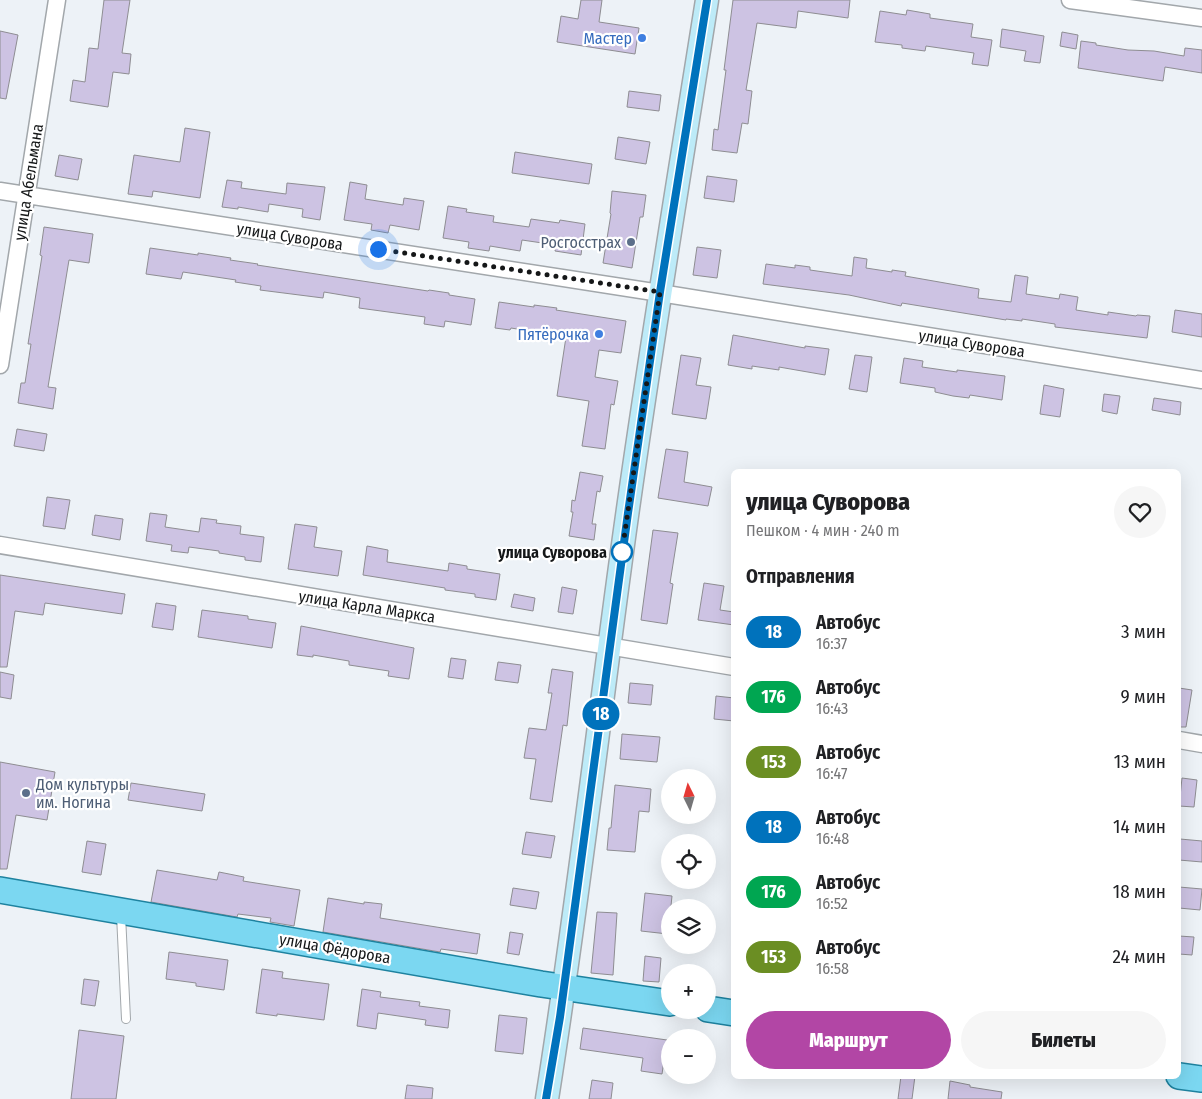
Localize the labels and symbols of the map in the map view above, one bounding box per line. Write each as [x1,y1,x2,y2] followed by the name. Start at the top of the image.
[583,29,632,48] place label: Мастер
[636,32,648,44] marker: Мастер
[10,122,47,242] street label: улица Абельмана
[235,219,345,254] street label: улица Суворова
[541,233,621,252] place label: Росгосстрах
[625,236,637,248] marker: Росгосстрах
[366,237,391,262] your location
[517,325,589,344] place label: Пятёрочка
[917,326,1027,361] street label: улица Суворова
[593,328,605,340] marker: Пятёрочка
[611,541,633,563] marker: улица Суворова
[497,543,607,562] place label: улица Суворова
[297,586,437,627] street label: улица Карла Маркса
[578,698,624,730] line badge: 18
[661,769,716,824] north arrow
[35,775,129,812] place label: Дом культуры им. Ногина
[20,787,32,799] marker: Дом культуры им. Ногина
[278,929,392,968] street label: улица Фёдорова

